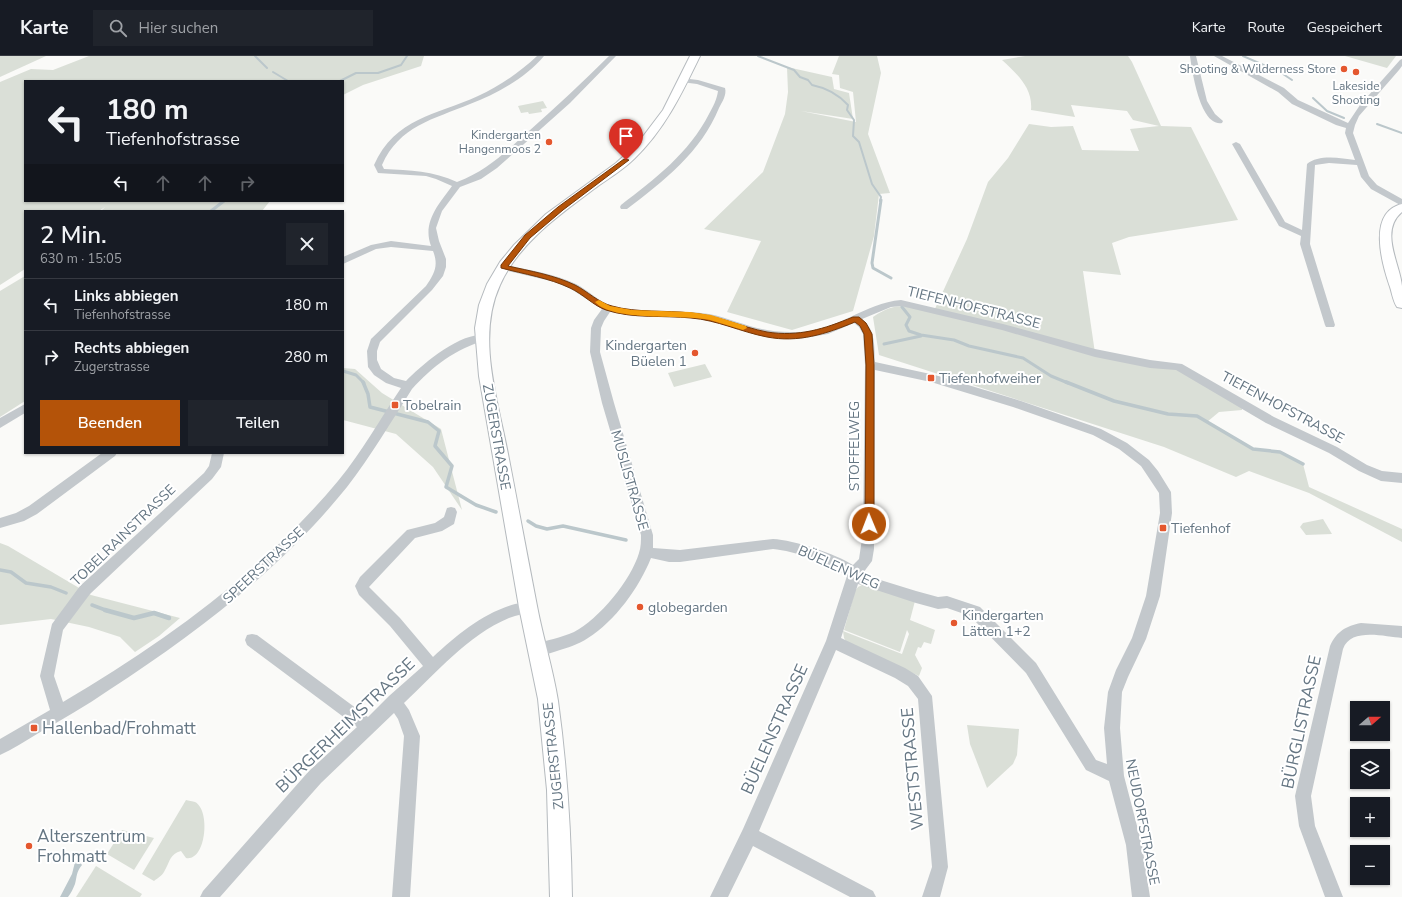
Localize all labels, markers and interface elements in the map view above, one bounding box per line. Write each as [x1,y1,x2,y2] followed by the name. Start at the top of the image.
[93,10,373,46] search box
[20,15,69,41] text: Karte
[107,17,129,39] icon: search
[139,18,218,38] text: Hier suchen
[1192,18,1226,37] text: Karte
[1248,18,1285,37] text: Route
[1307,18,1382,37] text: Gespeichert
[1179,61,1336,77] place label: Shooting & Wilderness Store
[1339,64,1349,74] marker: Shooting & Wilderness Store
[1351,67,1361,77] marker: Lakeside Shooting
[1332,78,1380,108] place label: Lakeside Shooting
[106,91,189,129] text: 180 m
[40,96,92,148] icon: left
[609,119,643,160] pin
[615,125,637,147] icon: arrive
[106,127,240,151] text: Tiefenhofstrasse
[459,127,541,157] place label: Kindergarten Hangenmoos 2
[544,137,554,147] marker: Kindergarten Hangenmoos 2
[110,172,132,194] icon: left
[152,172,174,194] icon: ahead
[194,172,216,194] icon: ahead
[236,172,258,194] icon: right
[40,219,107,251] text: 2 Min.
[286,223,328,265] button: close
[40,250,122,268] text: 630 m · 15:05
[905,282,1042,333] street label: TIEFENHOFSTRASSE
[74,286,178,306] text: Links abbiegen
[40,294,62,316] icon: left
[284,295,328,315] text: 180 m
[74,306,171,324] text: Tiefenhofstrasse
[605,336,687,371] place label: Kindergarten Büelen 1
[74,338,189,358] text: Rechts abbiegen
[40,346,62,368] icon: right
[284,347,328,367] text: 280 m
[690,348,700,358] marker: Kindergarten Büelen 1
[74,358,150,376] text: Zugerstrasse
[1218,367,1348,448] street label: TIEFENHOFSTRASSE
[939,369,1041,388] place label: Tiefenhofweiher
[926,373,936,383] marker: Tiefenhofweiher
[478,382,515,492] street label: ZUGERSTRASSE
[403,396,461,415] place label: Tobelrain
[40,400,180,446] button: Beenden
[188,400,328,446] button: Teilen
[390,400,400,410] marker: Tobelrain
[845,401,864,491] street label: STOFFELWEG
[606,428,653,533] street label: MUSLISTRASSE
[67,480,180,590] street label: TOBELRAINSTRASSE
[848,503,890,545] position arrow
[1171,519,1231,538] place label: Tiefenhof
[219,523,308,608] street label: SPEERSTRASSE
[1158,523,1168,533] marker: Tiefenhof
[795,541,883,594] street label: BÜELENWEG
[648,598,728,617] place label: globegarden
[635,602,645,612] marker: globegarden
[962,606,1044,641] place label: Kindergarten Lätten 1+2
[949,618,959,628] marker: Kindergarten Lätten 1+2
[271,653,420,798] street label: BÜRGERHEIMSTRASSE
[1276,653,1327,791] street label: BÜRGLISTRASSE
[735,660,814,798] street label: BÜELENSTRASSE
[538,701,569,810] street label: ZUGERSTRASSE
[1350,701,1390,741] north arrow
[1350,701,1390,885] map controls
[896,707,929,831] street label: WESTSTRASSE
[42,717,197,740] place label: Hallenbad/Frohmatt
[29,723,39,733] marker: Hallenbad/Frohmatt
[1350,749,1390,789] button: layers
[1121,757,1164,887] street label: NEUDORFSTRASSE
[1350,797,1390,837] button: +
[37,825,146,868] place label: Alterszentrum Frohmatt
[24,841,34,851] marker: Alterszentrum Frohmatt
[1350,845,1390,885] button: −

